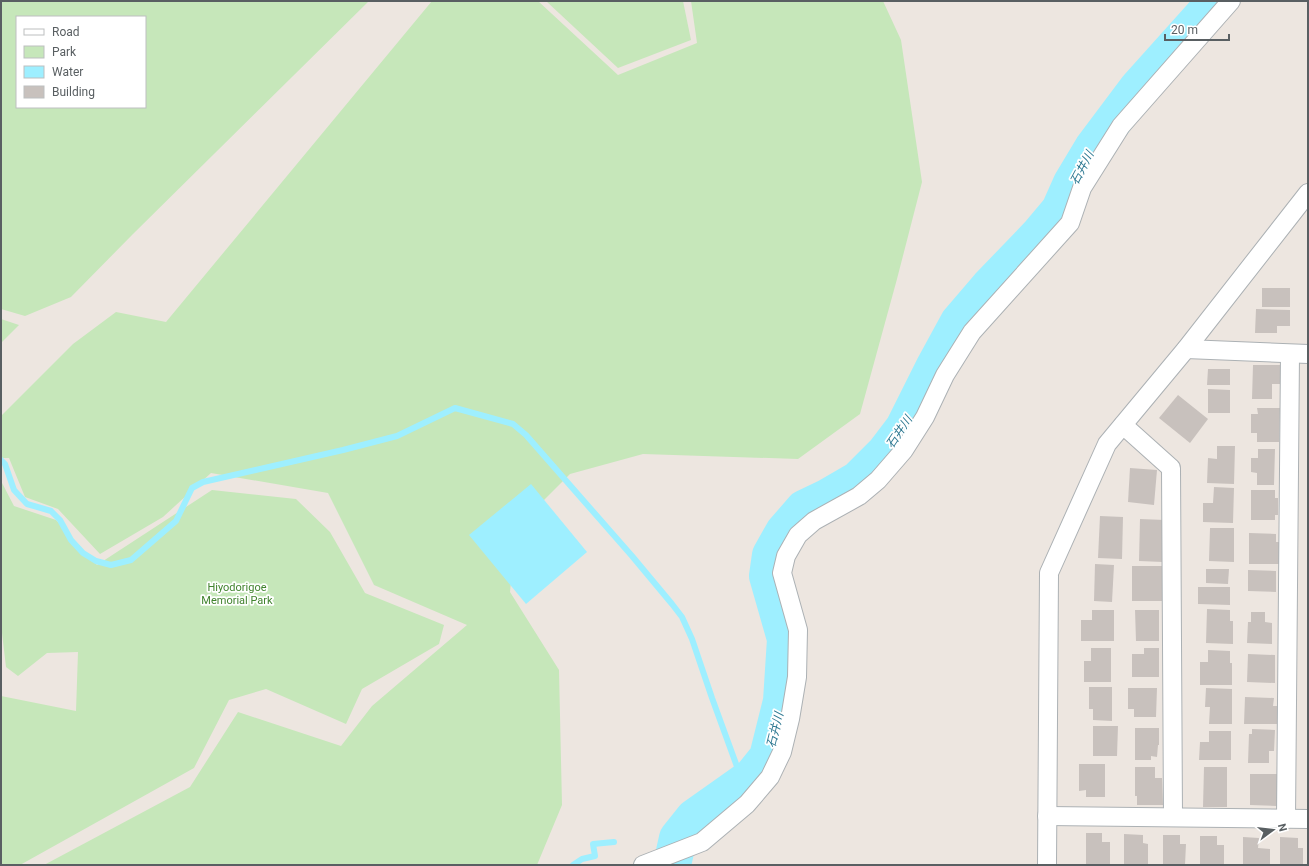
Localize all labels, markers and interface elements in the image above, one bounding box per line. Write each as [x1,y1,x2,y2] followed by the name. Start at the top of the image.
[16,16,146,108] legend
[1165,16,1229,42] scale bar
[1171,23,1198,37] text: 20 m
[52,25,80,39] text: Road
[52,45,77,59] text: Park
[52,65,83,79] text: Water
[52,85,95,99] text: Building
[1067,147,1098,187] water label: 石井川
[883,412,916,451] water label: 石井川
[201,581,273,607] park label: Hiyodorigoe Memorial Park
[764,709,787,749] water label: 石井川
[1253,810,1293,850] north arrow
[1275,822,1290,833] text: N

